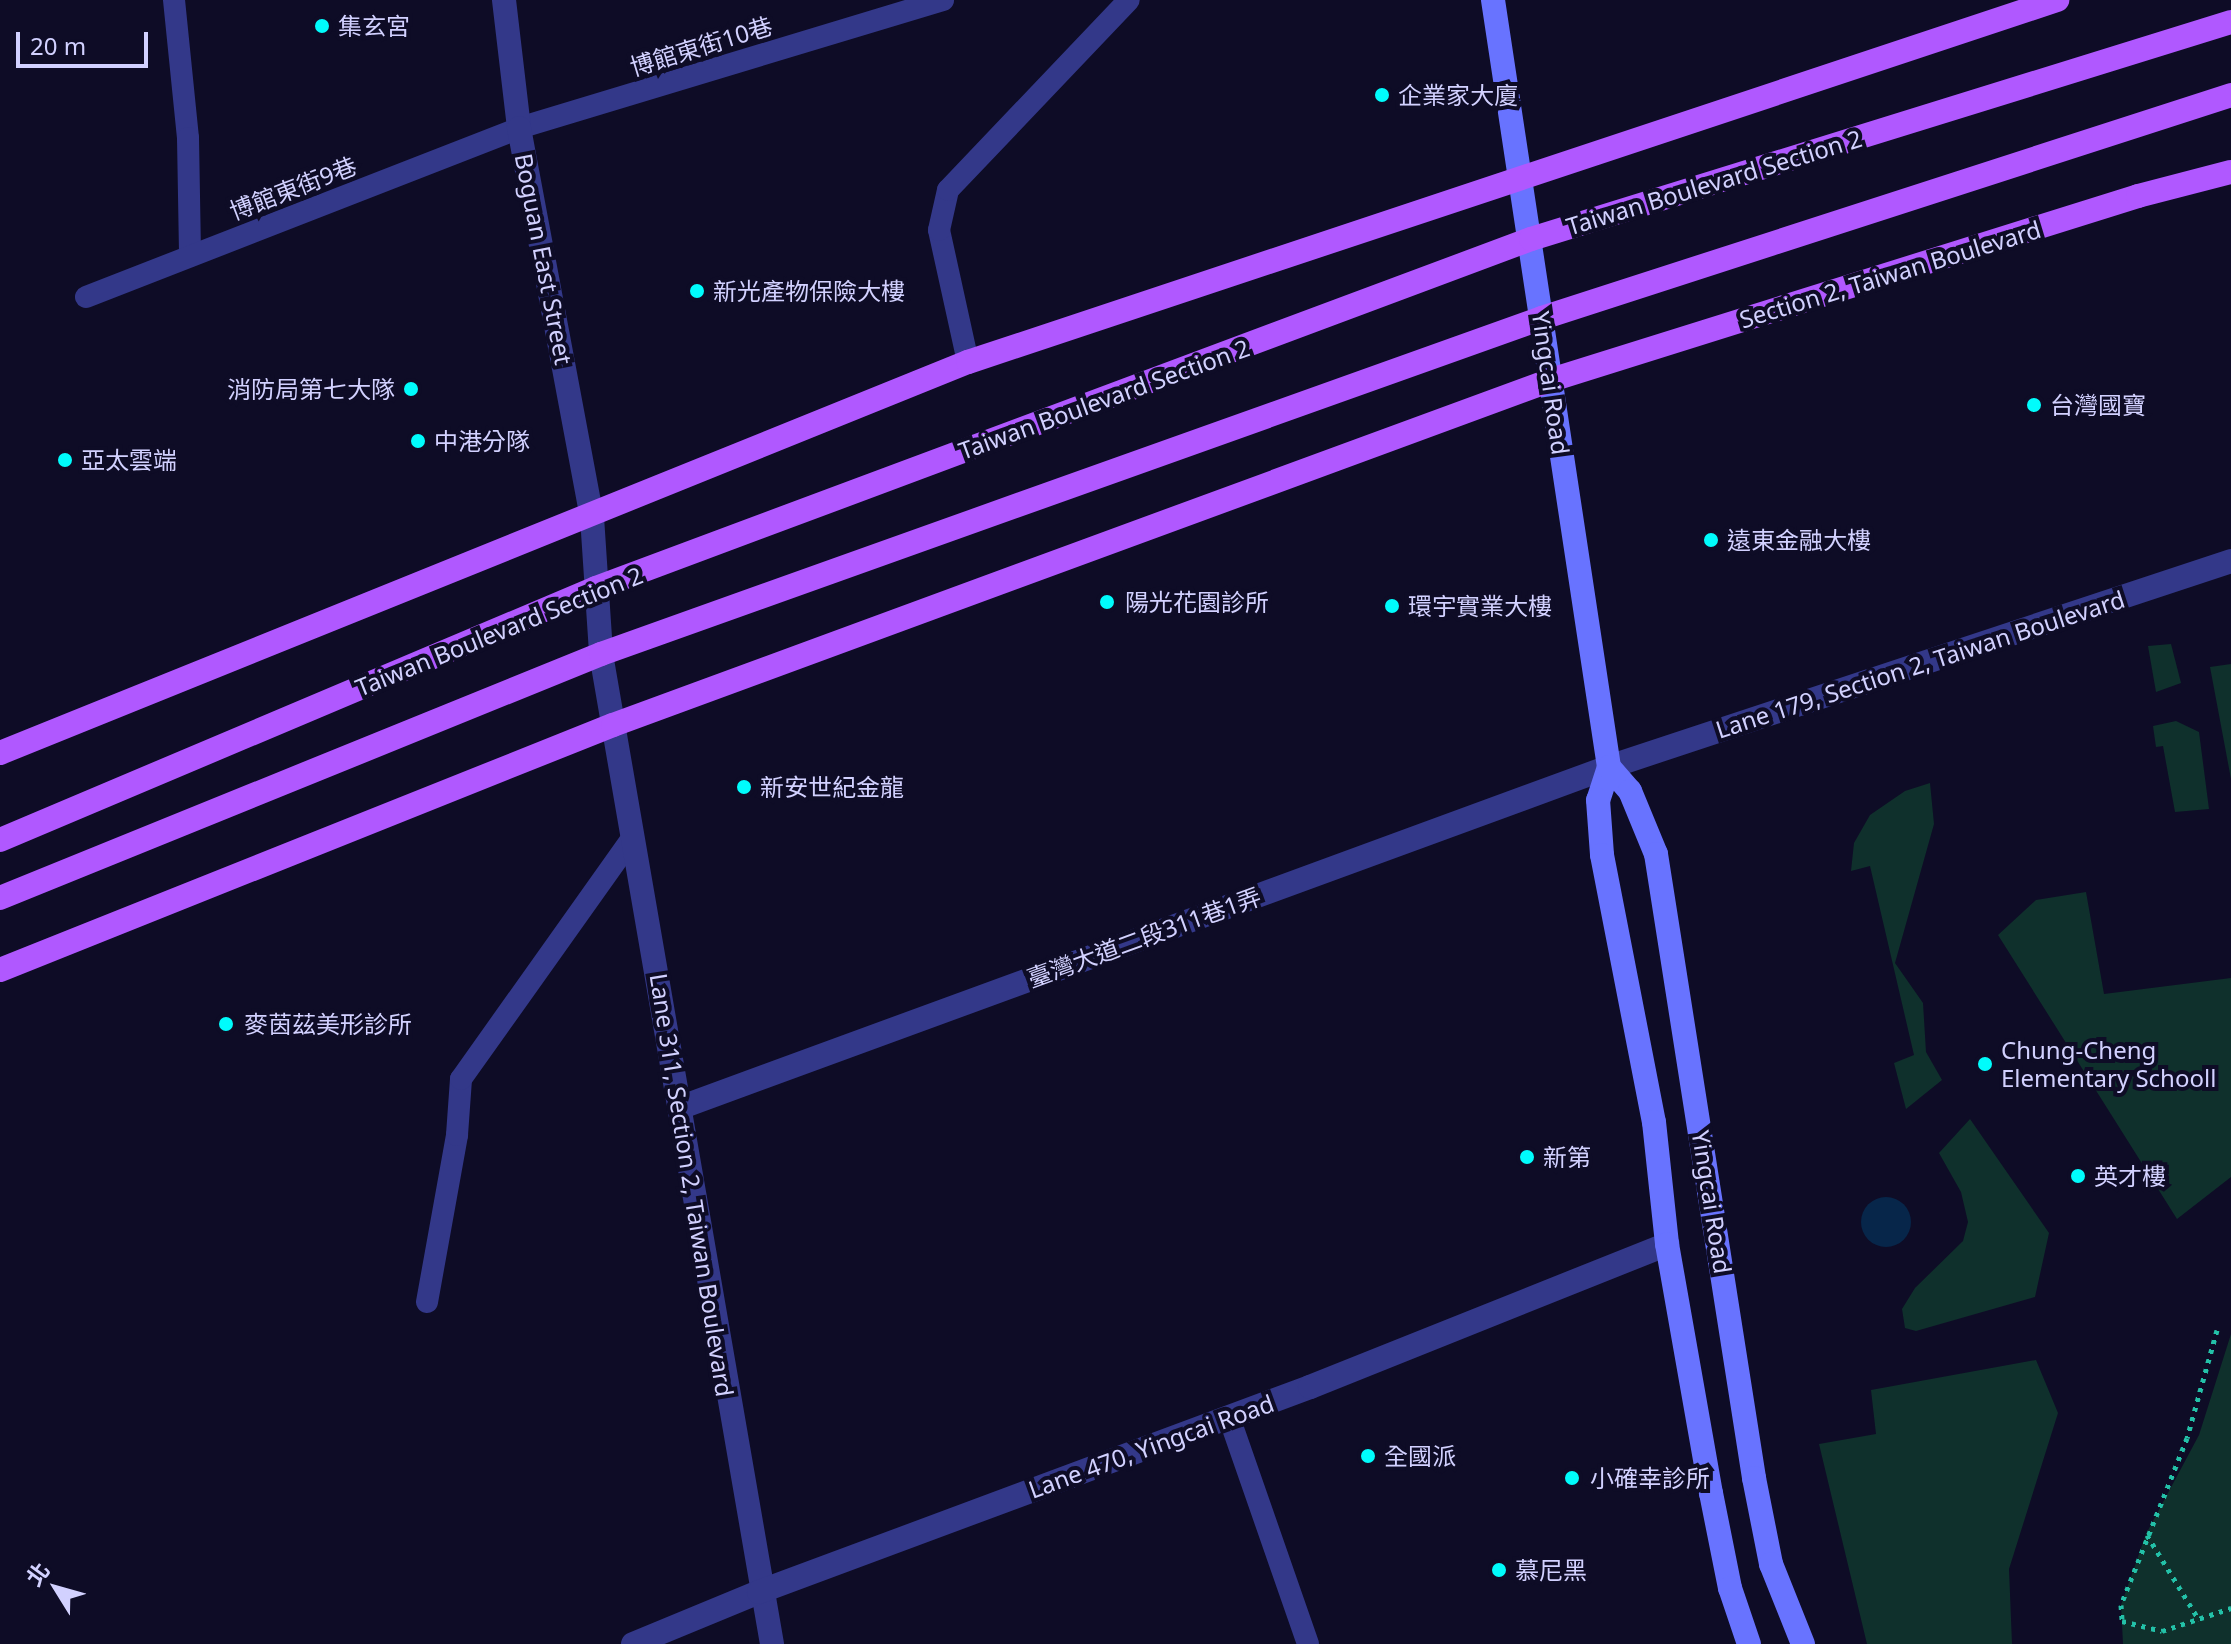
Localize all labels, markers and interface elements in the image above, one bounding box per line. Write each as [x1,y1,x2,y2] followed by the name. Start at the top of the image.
[626,11,776,81] street label: 博館東街10巷
[338,12,410,40] place label: 集玄宮
[20,16,152,66] scale bar
[313,17,331,35] marker: 集玄宮
[30,29,86,62] text: 20 m
[1398,81,1518,109] place label: 企業家大廈
[1373,86,1391,104] marker: 企業家大廈
[1563,123,1865,241] street label: Taiwan Boulevard Section 2
[225,151,361,225] street label: 博館東街9巷
[509,151,579,367] street label: Boguan East Street
[1736,214,2044,334] street label: Section 2, Taiwan Boulevard
[713,277,905,305] place label: 新光產物保險大樓
[688,282,706,300] marker: 新光產物保險大樓
[1527,309,1575,457] street label: Yingcai Road
[955,333,1253,465] street label: Taiwan Boulevard Section 2
[227,375,395,403] place label: 消防局第七大隊
[402,380,420,398] marker: 消防局第七大隊
[2050,391,2146,419] place label: 台灣國寶
[2025,396,2043,414] marker: 台灣國寶
[434,427,530,455] place label: 中港分隊
[409,432,427,450] marker: 中港分隊
[81,446,177,474] place label: 亞太雲端
[56,451,74,469] marker: 亞太雲端
[1727,526,1871,554] place label: 遠東金融大樓
[1702,531,1720,549] marker: 遠東金融大樓
[351,560,647,702] street label: Taiwan Boulevard Section 2
[1712,584,2128,744] street label: Lane 179, Section 2, Taiwan Boulevard
[1125,588,1269,616] place label: 陽光花園診所
[1096,591,1118,613] marker: 陽光花園診所
[1408,592,1552,620] place label: 環宇實業大樓
[1383,597,1401,615] marker: 環宇實業大樓
[760,773,904,801] place label: 新安世紀金龍
[735,778,753,796] marker: 新安世紀金龍
[1023,881,1265,993] street label: 臺灣大道二段311巷1弄
[644,971,740,1399] street label: Lane 311, Section 2, Taiwan Boulevard
[244,1010,412,1038] place label: 麥茵茲美形診所
[215,1013,237,1035] marker: 麥茵茲美形診所
[2001,1036,2216,1092] place label: Chung-Cheng Elementary Schooll
[1976,1055,1994,1073] marker: Chung-Cheng Elementary Schooll
[1686,1128,1738,1276] street label: Yingcai Road
[1543,1143,1591,1171] place label: 新第
[1518,1148,1536,1166] marker: 新第
[2094,1162,2166,1190] place label: 英才樓
[2069,1167,2087,1185] marker: 英才樓
[1024,1388,1278,1504] street label: Lane 470, Yingcai Road
[1384,1442,1456,1470] place label: 全國派
[1359,1447,1377,1465] marker: 全國派
[1590,1464,1710,1492] place label: 小確幸診所
[1561,1467,1583,1489] marker: 小確幸診所
[16,1548,96,1628] north arrow
[18,1556,55,1591] text: 北
[1515,1556,1587,1584] place label: 慕尼黑
[1490,1561,1508,1579] marker: 慕尼黑

